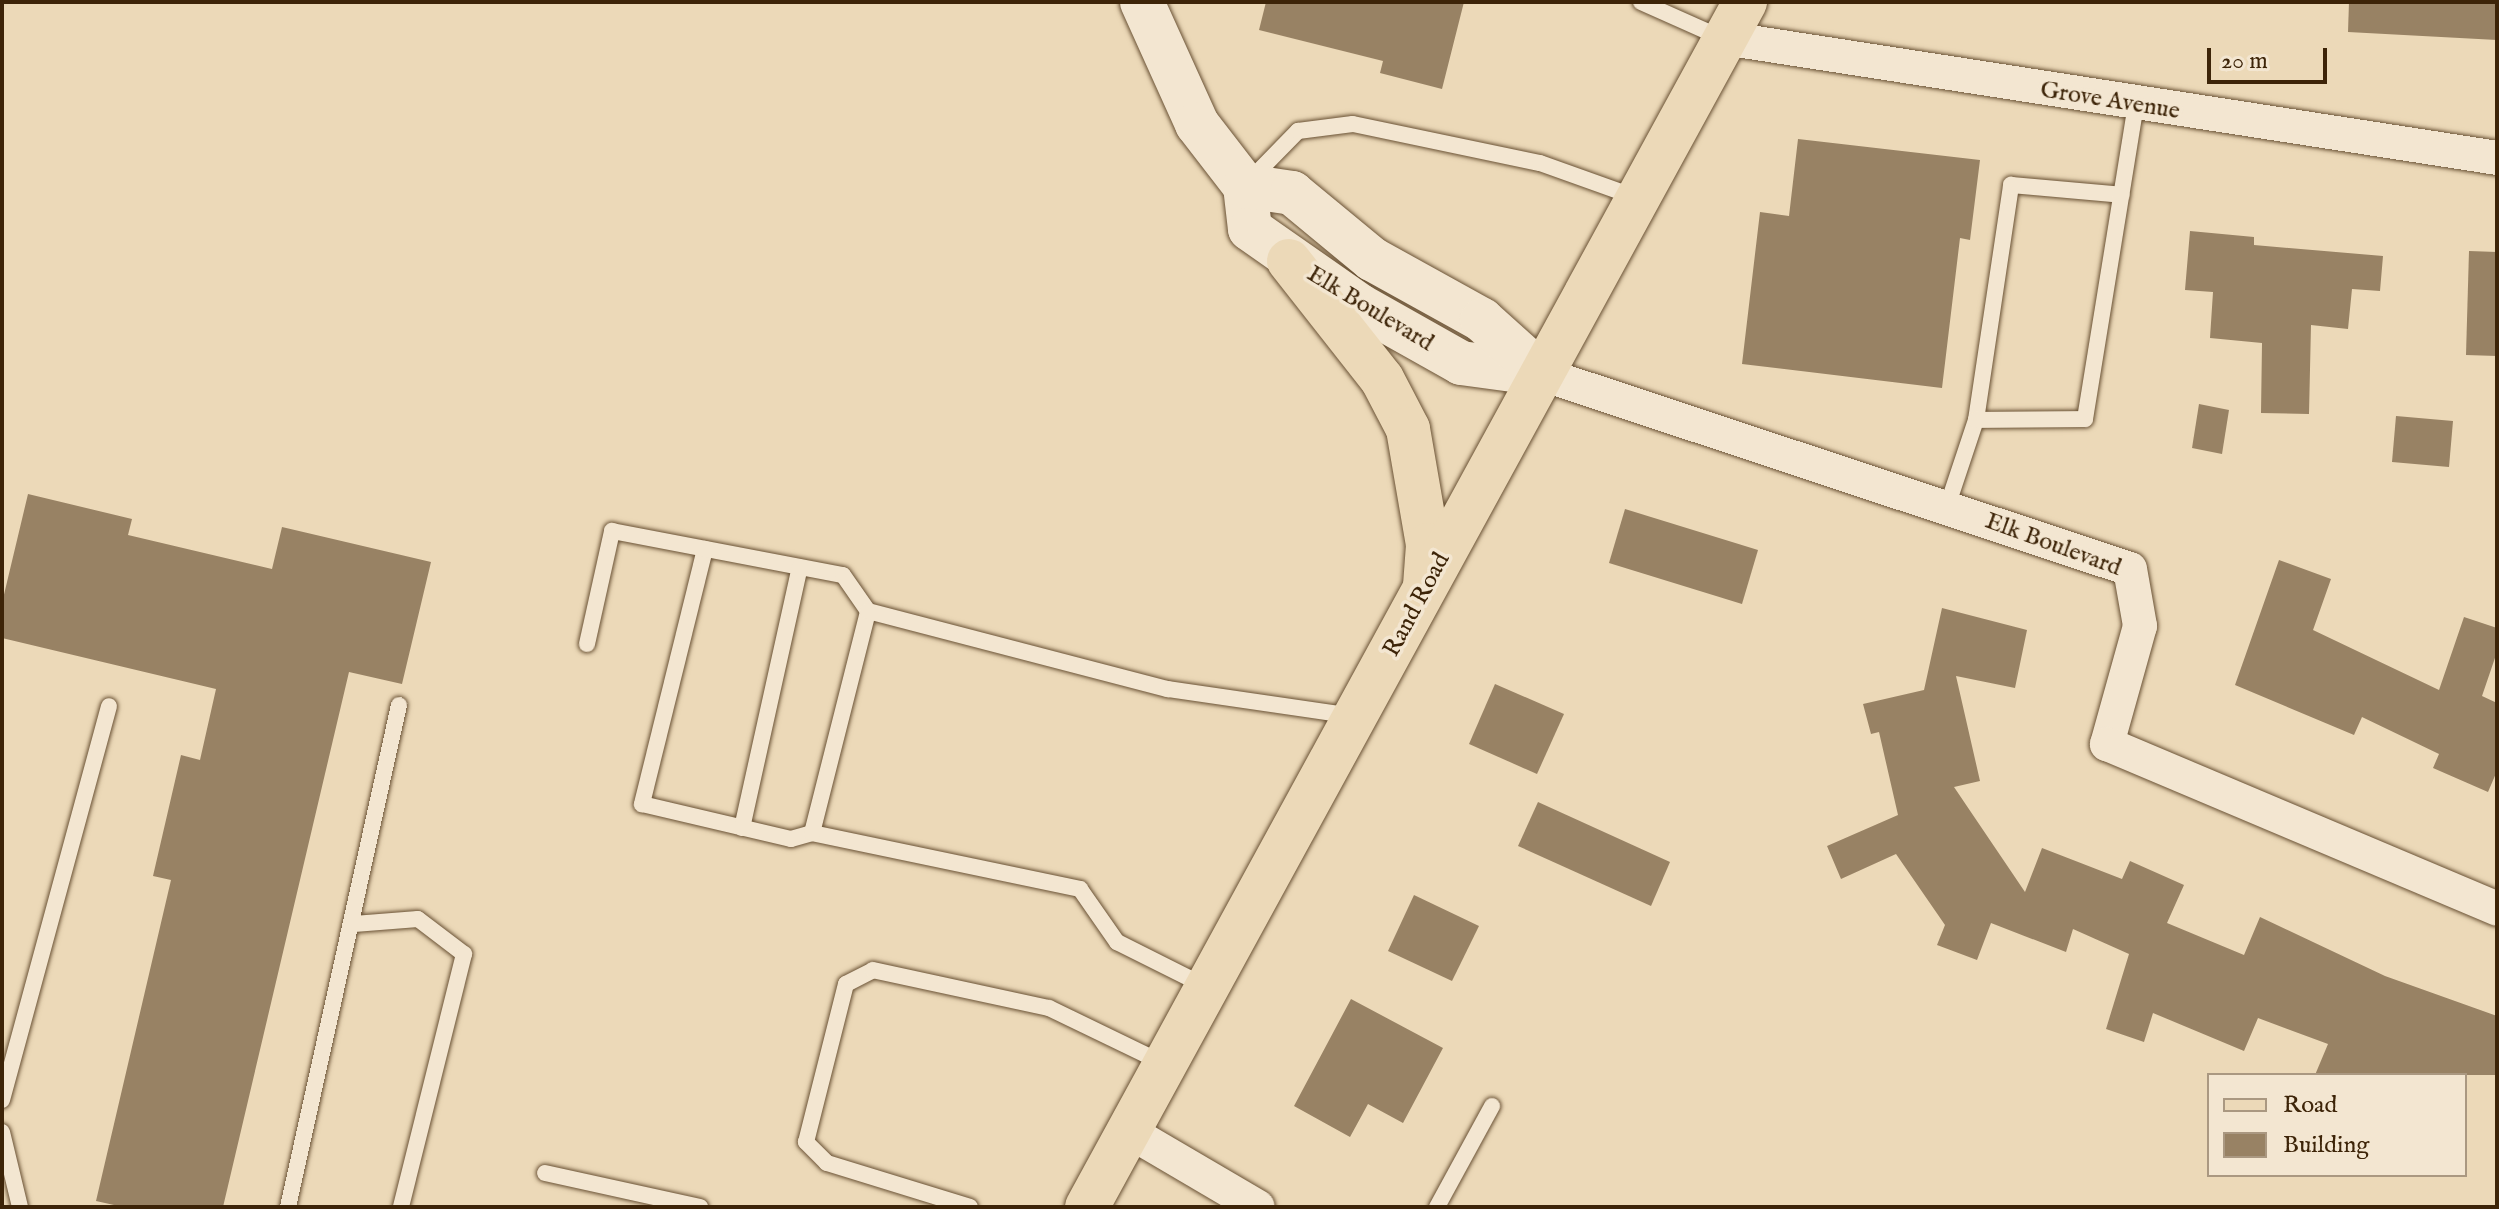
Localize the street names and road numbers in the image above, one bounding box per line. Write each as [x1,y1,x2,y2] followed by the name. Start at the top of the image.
[2038,76,2182,126] street label: Grove Avenue
[1302,260,1438,358] street label: Elk Boulevard
[1981,507,2125,583] street label: Elk Boulevard
[1378,548,1456,662] street label: Rand Road

